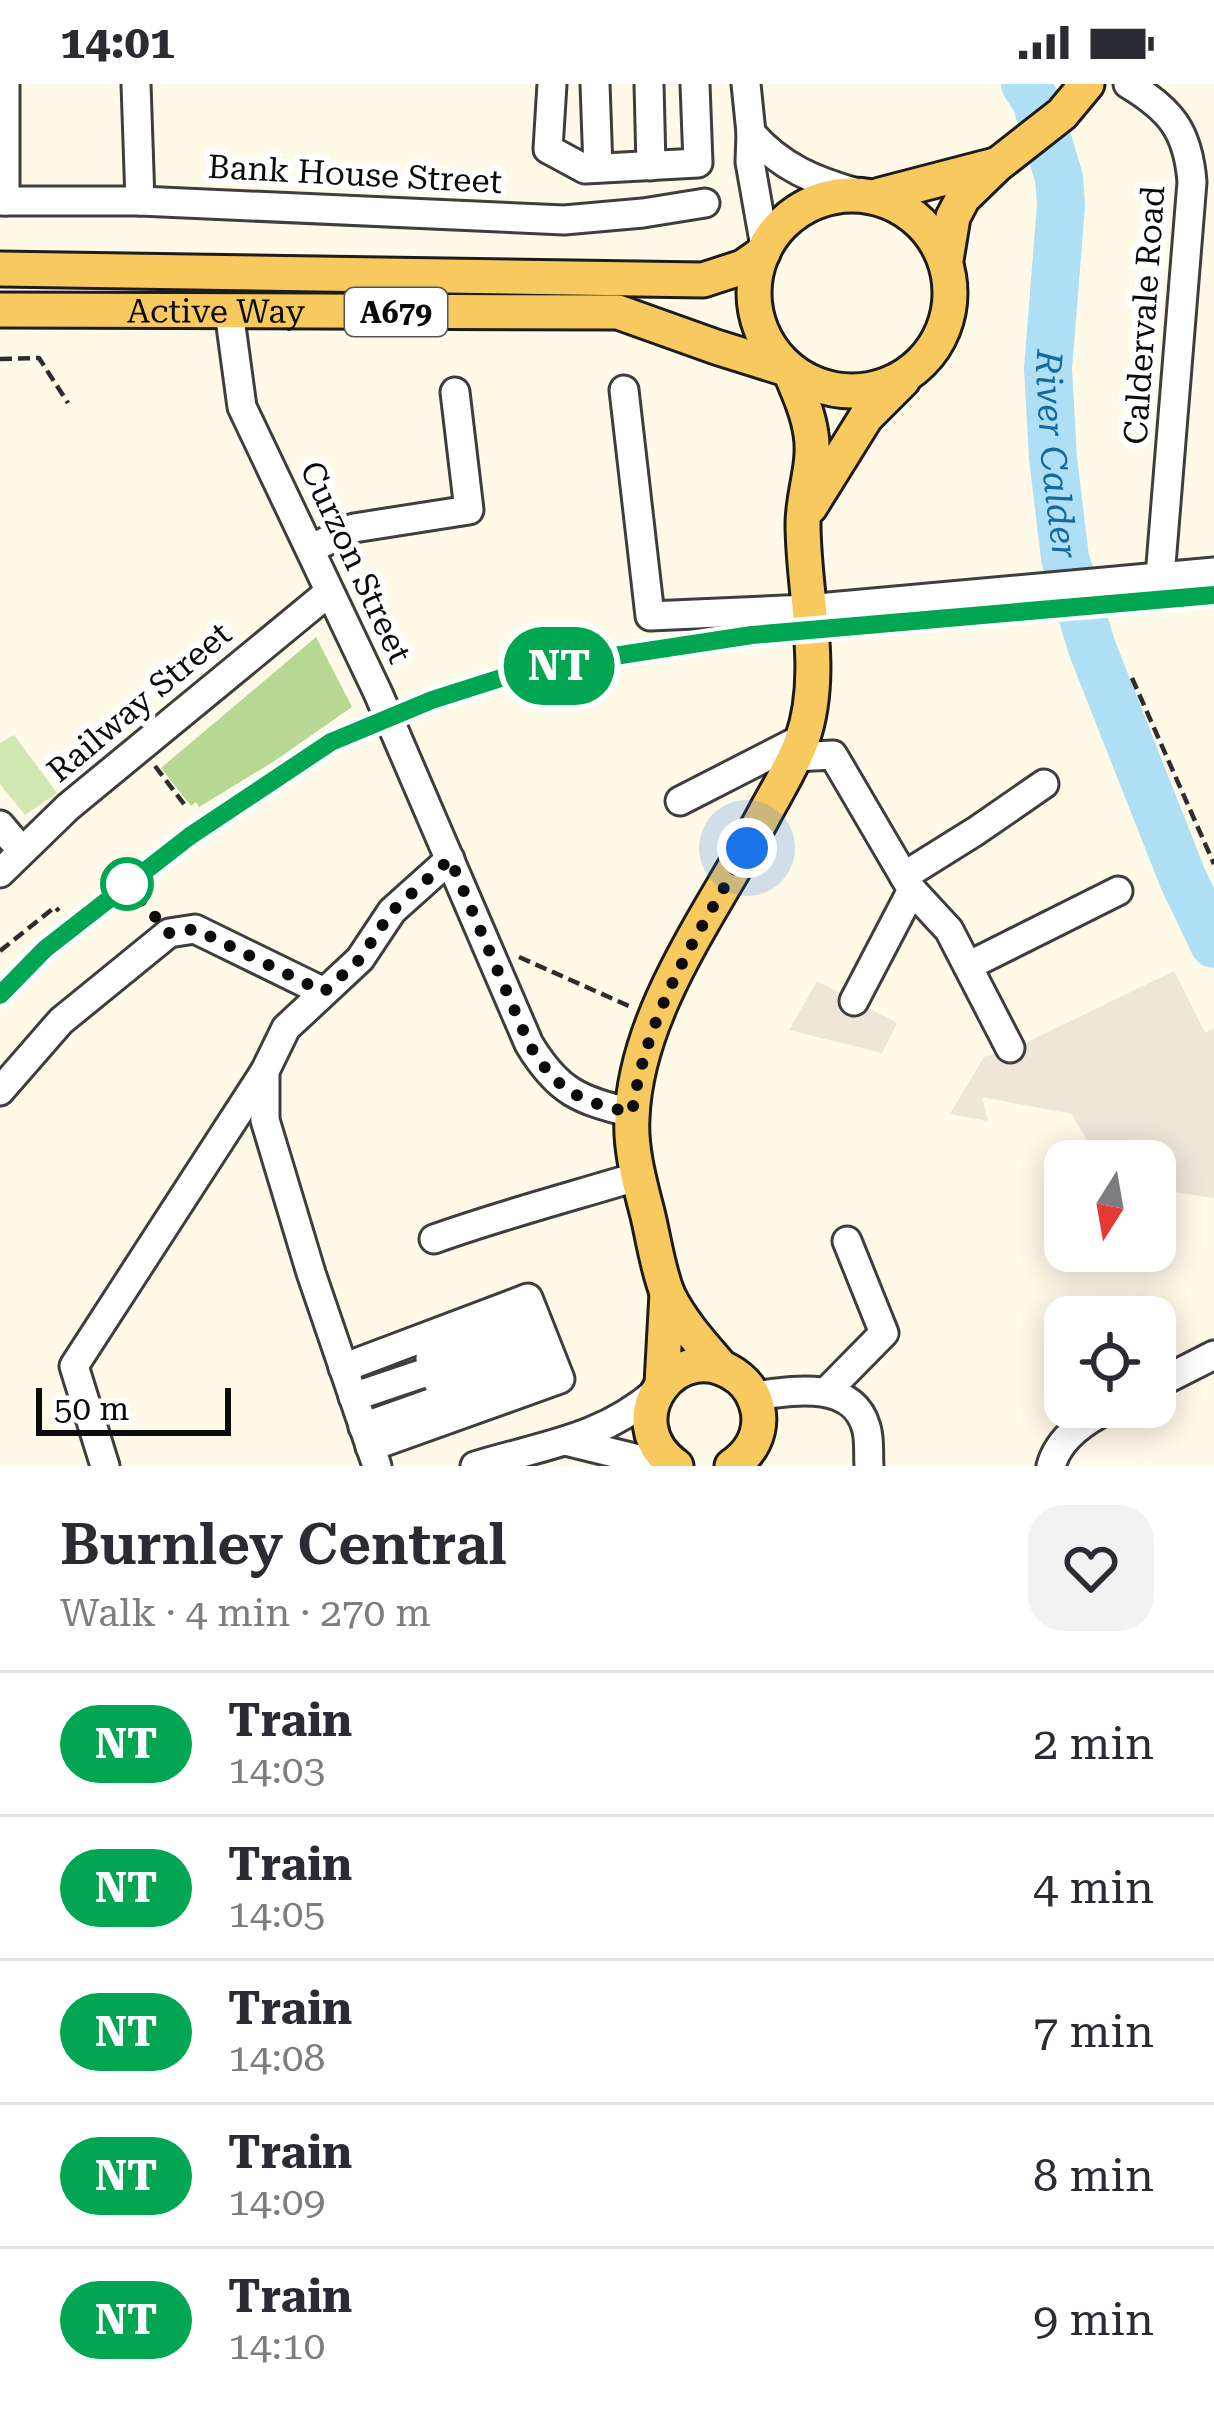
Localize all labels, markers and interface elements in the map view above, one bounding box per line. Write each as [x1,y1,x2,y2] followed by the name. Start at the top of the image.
[60,16,175,69] text: 14:01
[207,147,503,201] street label: Bank House Street
[1116,184,1172,446] street label: Caldervale Road
[345,288,447,336] road number: A679
[127,291,306,330] street label: Active Way
[1027,347,1086,561] water label: River Calder
[292,455,420,669] street label: Curzon Street
[39,614,239,790] street label: Railway Street
[505,627,613,705] line badge: NT
[528,641,590,690] text: NT
[717,818,777,878] your location
[102,859,152,909] unlabelled marker
[1044,1140,1176,1272] north arrow
[1044,1140,1176,1428] map controls
[1044,1296,1176,1428] button: locate
[36,1382,231,1435] scale bar
[54,1389,129,1428] text: 50 m
[1028,1505,1154,1631] button: heart
[60,1511,507,1578] text: Burnley Central
[60,1590,431,1636] text: Walk · 4 min · 270 m
[228,1694,352,1747] text: Train
[1033,1717,1154,1770] text: 2 min
[95,1719,157,1768] text: NT
[228,1747,325,1793] text: 14:03
[228,1838,352,1891] text: Train
[1033,1861,1154,1914] text: 4 min
[95,1863,157,1912] text: NT
[228,1891,325,1937] text: 14:05
[228,1982,352,2035] text: Train
[1033,2005,1154,2058] text: 7 min
[95,2007,157,2056] text: NT
[228,2035,325,2081] text: 14:08
[228,2126,352,2179] text: Train
[1033,2149,1154,2202] text: 8 min
[95,2151,157,2200] text: NT
[228,2179,325,2225] text: 14:09
[228,2270,352,2323] text: Train
[1033,2293,1154,2346] text: 9 min
[95,2295,157,2344] text: NT
[228,2323,325,2369] text: 14:10

